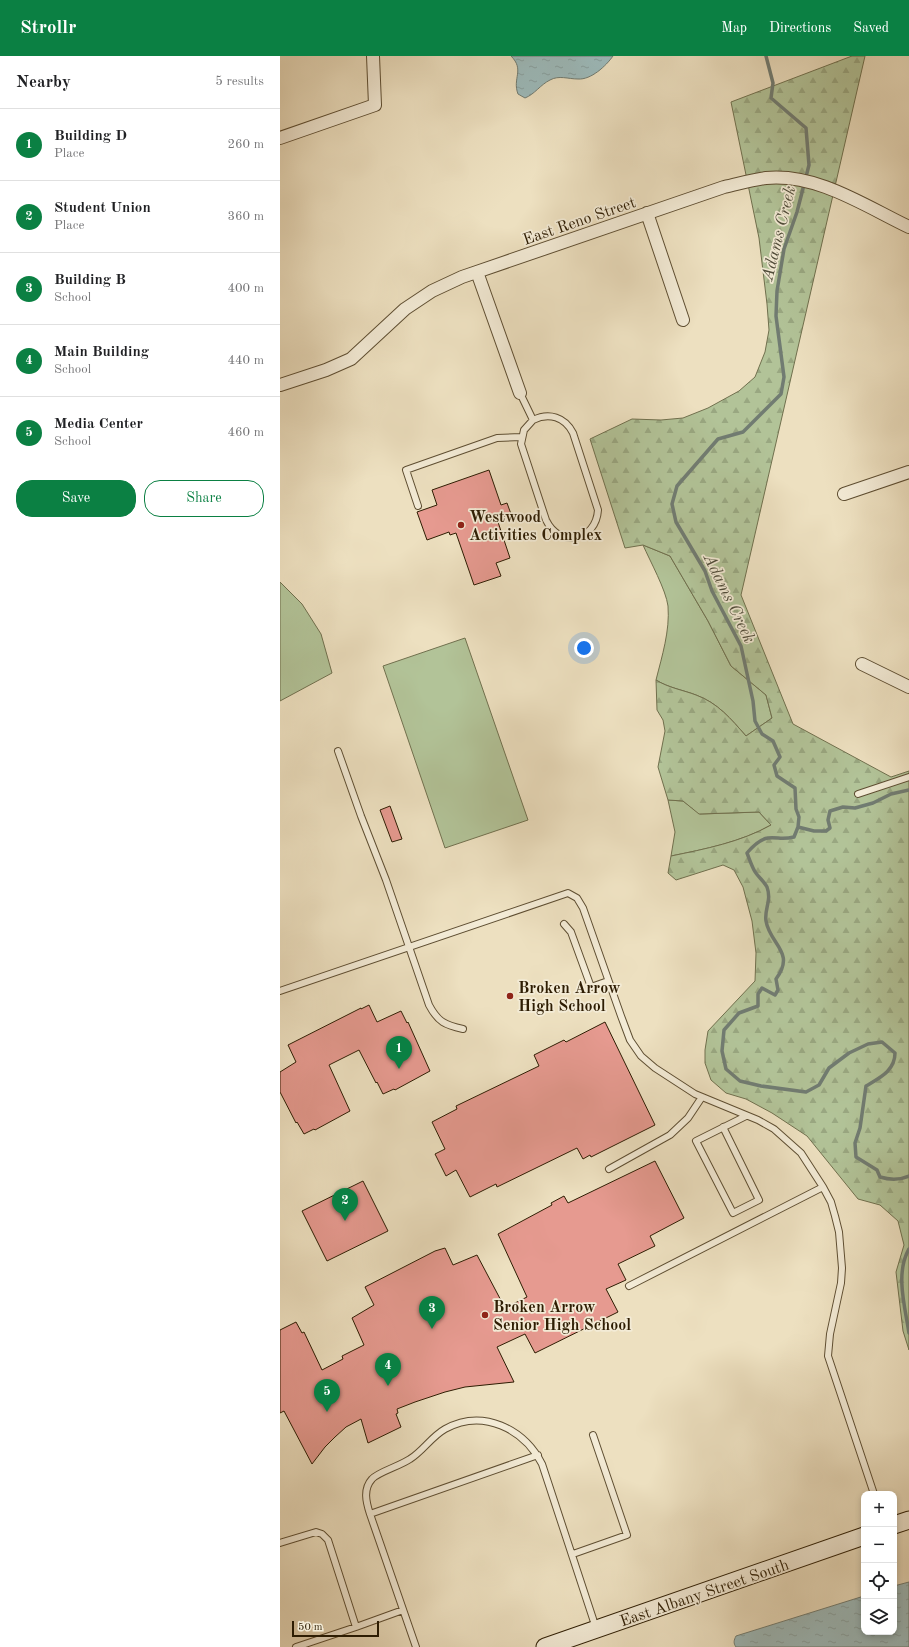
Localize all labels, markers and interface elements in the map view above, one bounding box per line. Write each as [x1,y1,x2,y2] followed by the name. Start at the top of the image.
[20,19,76,38] text: Strollr
[721,21,747,35] text: Map
[769,21,831,35] text: Directions
[853,21,889,35] text: Saved
[16,74,71,91] text: Nearby
[215,75,264,88] text: 5 results
[54,129,127,144] text: Building D
[25,138,33,151] text: 1
[227,138,264,151] text: 260 m
[54,147,84,160] text: Place
[759,184,799,283] water label: Adams Creek
[521,195,639,249] street label: East Reno Street
[54,201,151,216] text: Student Union
[25,210,33,223] text: 2
[227,210,264,223] text: 360 m
[54,219,84,232] text: Place
[54,273,126,288] text: Building B
[25,282,33,295] text: 3
[227,282,264,295] text: 400 m
[54,291,91,304] text: School
[54,345,149,360] text: Main Building
[25,354,33,367] text: 4
[227,354,264,367] text: 440 m
[54,363,91,376] text: School
[54,417,143,432] text: Media Center
[25,426,33,439] text: 5
[227,426,264,439] text: 460 m
[54,435,91,448] text: School
[16,480,136,517] button: Save
[144,480,264,517] button: Share
[469,510,602,544] place label: Westwood Activities Complex
[456,520,466,530] marker: Westwood Activities Complex
[699,550,758,646] water label: Adams Creek
[574,638,594,658] your location
[518,981,621,1015] place label: Broken Arrow High School
[505,991,515,1001] marker: Broken Arrow High School
[386,1036,412,1069] pin: 1
[332,1188,358,1221] pin: 2
[419,1296,445,1329] pin: 3
[493,1300,631,1334] place label: Broken Arrow Senior High School
[480,1310,490,1320] marker: Broken Arrow Senior High School
[375,1353,401,1386] pin: 4
[314,1379,340,1412] pin: 5
[861,1491,897,1635] map controls
[861,1491,897,1527] button: +
[861,1527,897,1563] button: −
[618,1557,792,1630] street label: East Albany Street South
[861,1563,897,1599] button: locate
[861,1599,897,1635] button: layers
[292,1619,379,1638] scale bar
[298,1622,323,1633] text: 50 m

